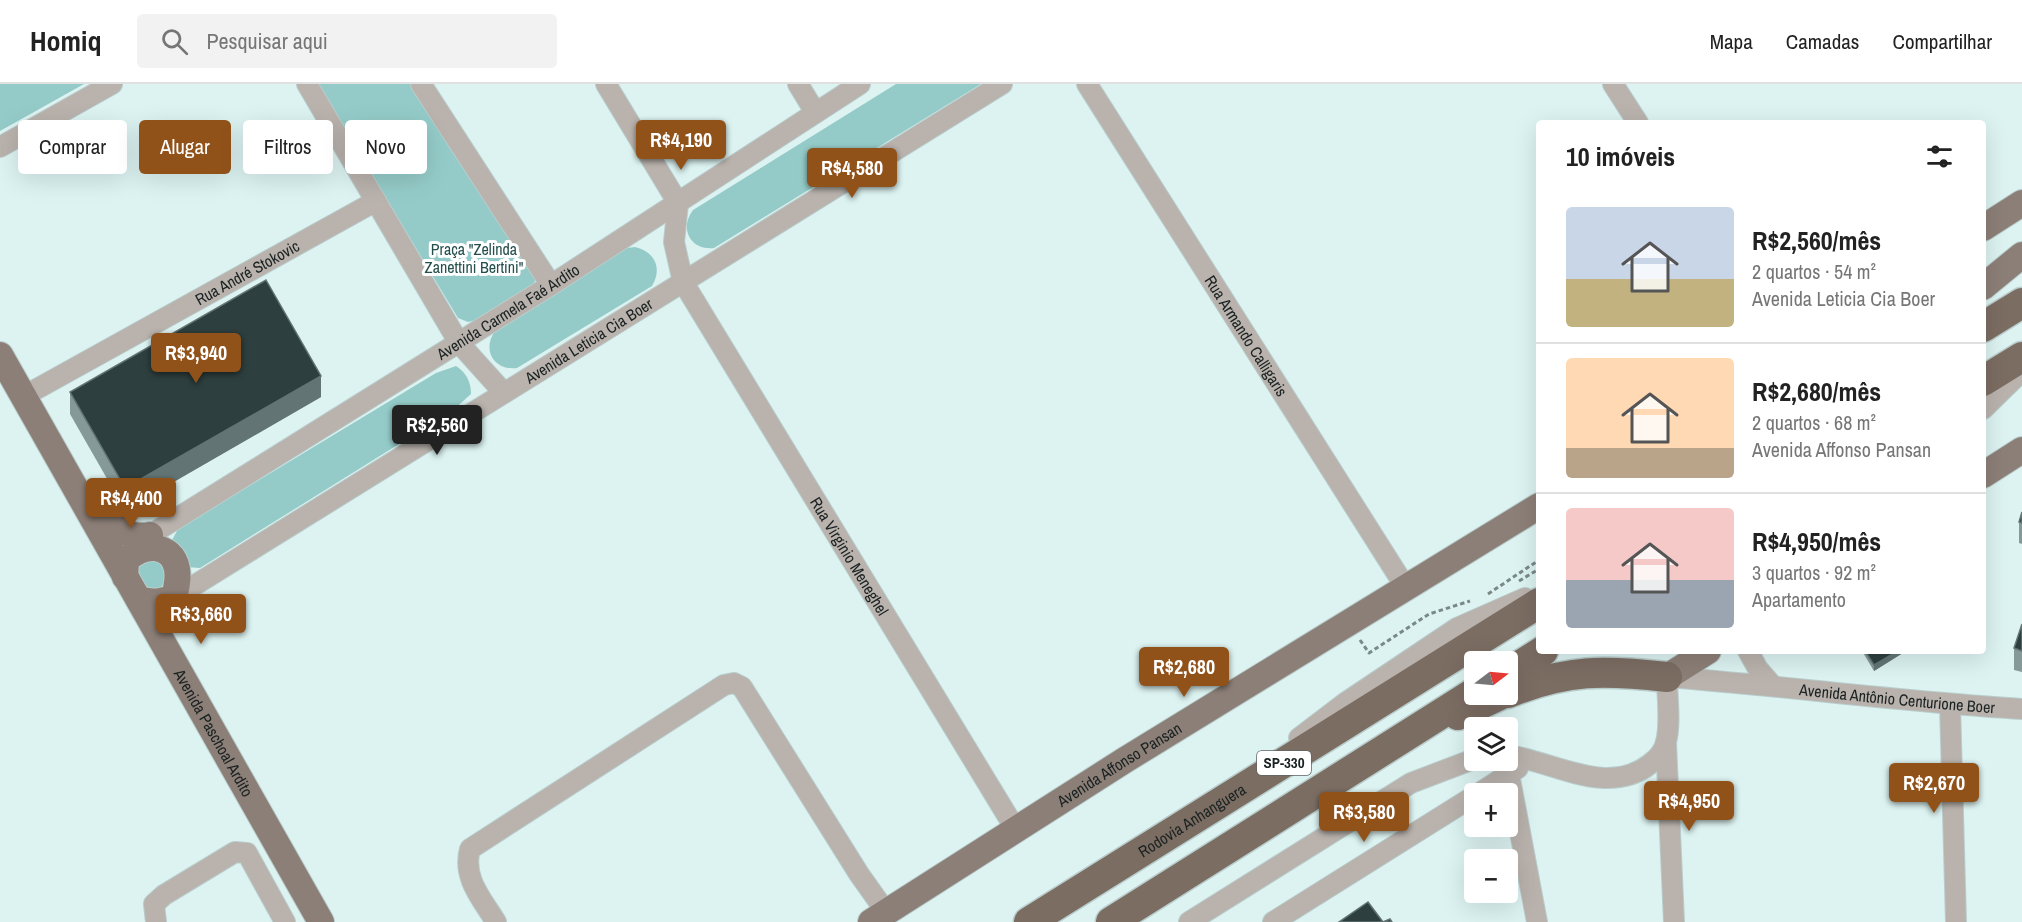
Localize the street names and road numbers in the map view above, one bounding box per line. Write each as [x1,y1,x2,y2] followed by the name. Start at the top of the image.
[191,234,304,310] street label: Rua André Stokovic
[432,258,584,365] street label: Avenida Carmela Faé Ardito
[1200,271,1293,401] street label: Rua Armando Calligaris
[520,292,657,389] street label: Avenida Leticia Cia Boer
[805,493,894,619] street label: Rua Virginio Meneghel
[168,664,259,801] street label: Avenida Paschoal Ardito
[1797,678,1996,718] street label: Avenida Antônio Centurione Boer
[1052,717,1186,812] street label: Avenida Affonso Pansan
[1257,751,1311,775] road number: SP-330
[1134,778,1250,862] street label: Rodovia Anhanguera

